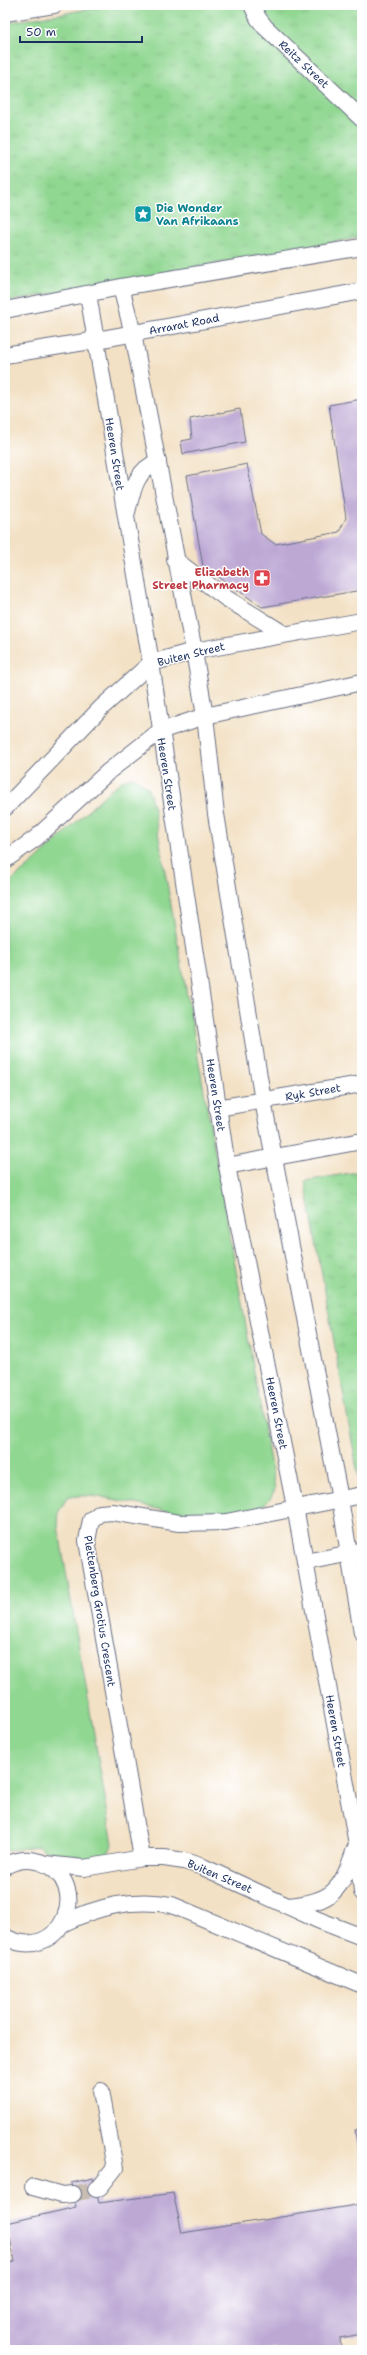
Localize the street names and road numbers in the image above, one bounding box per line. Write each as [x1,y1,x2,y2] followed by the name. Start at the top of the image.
[275,37,332,92] street label: Reitz Street
[148,310,221,339] street label: Arrarat Road
[101,417,128,492] street label: Heeren Street
[156,639,227,670] street label: Buiten Street
[153,737,180,812] street label: Heeren Street
[202,1058,229,1133] street label: Heeren Street
[284,1080,342,1105] street label: Ryk Street
[262,1376,291,1451] street label: Heeren Street
[80,1534,119,1688] street label: Plettenberg Grotius Crescent
[322,1694,349,1769] street label: Heeren Street
[185,1856,255,1897] street label: Buiten Street

